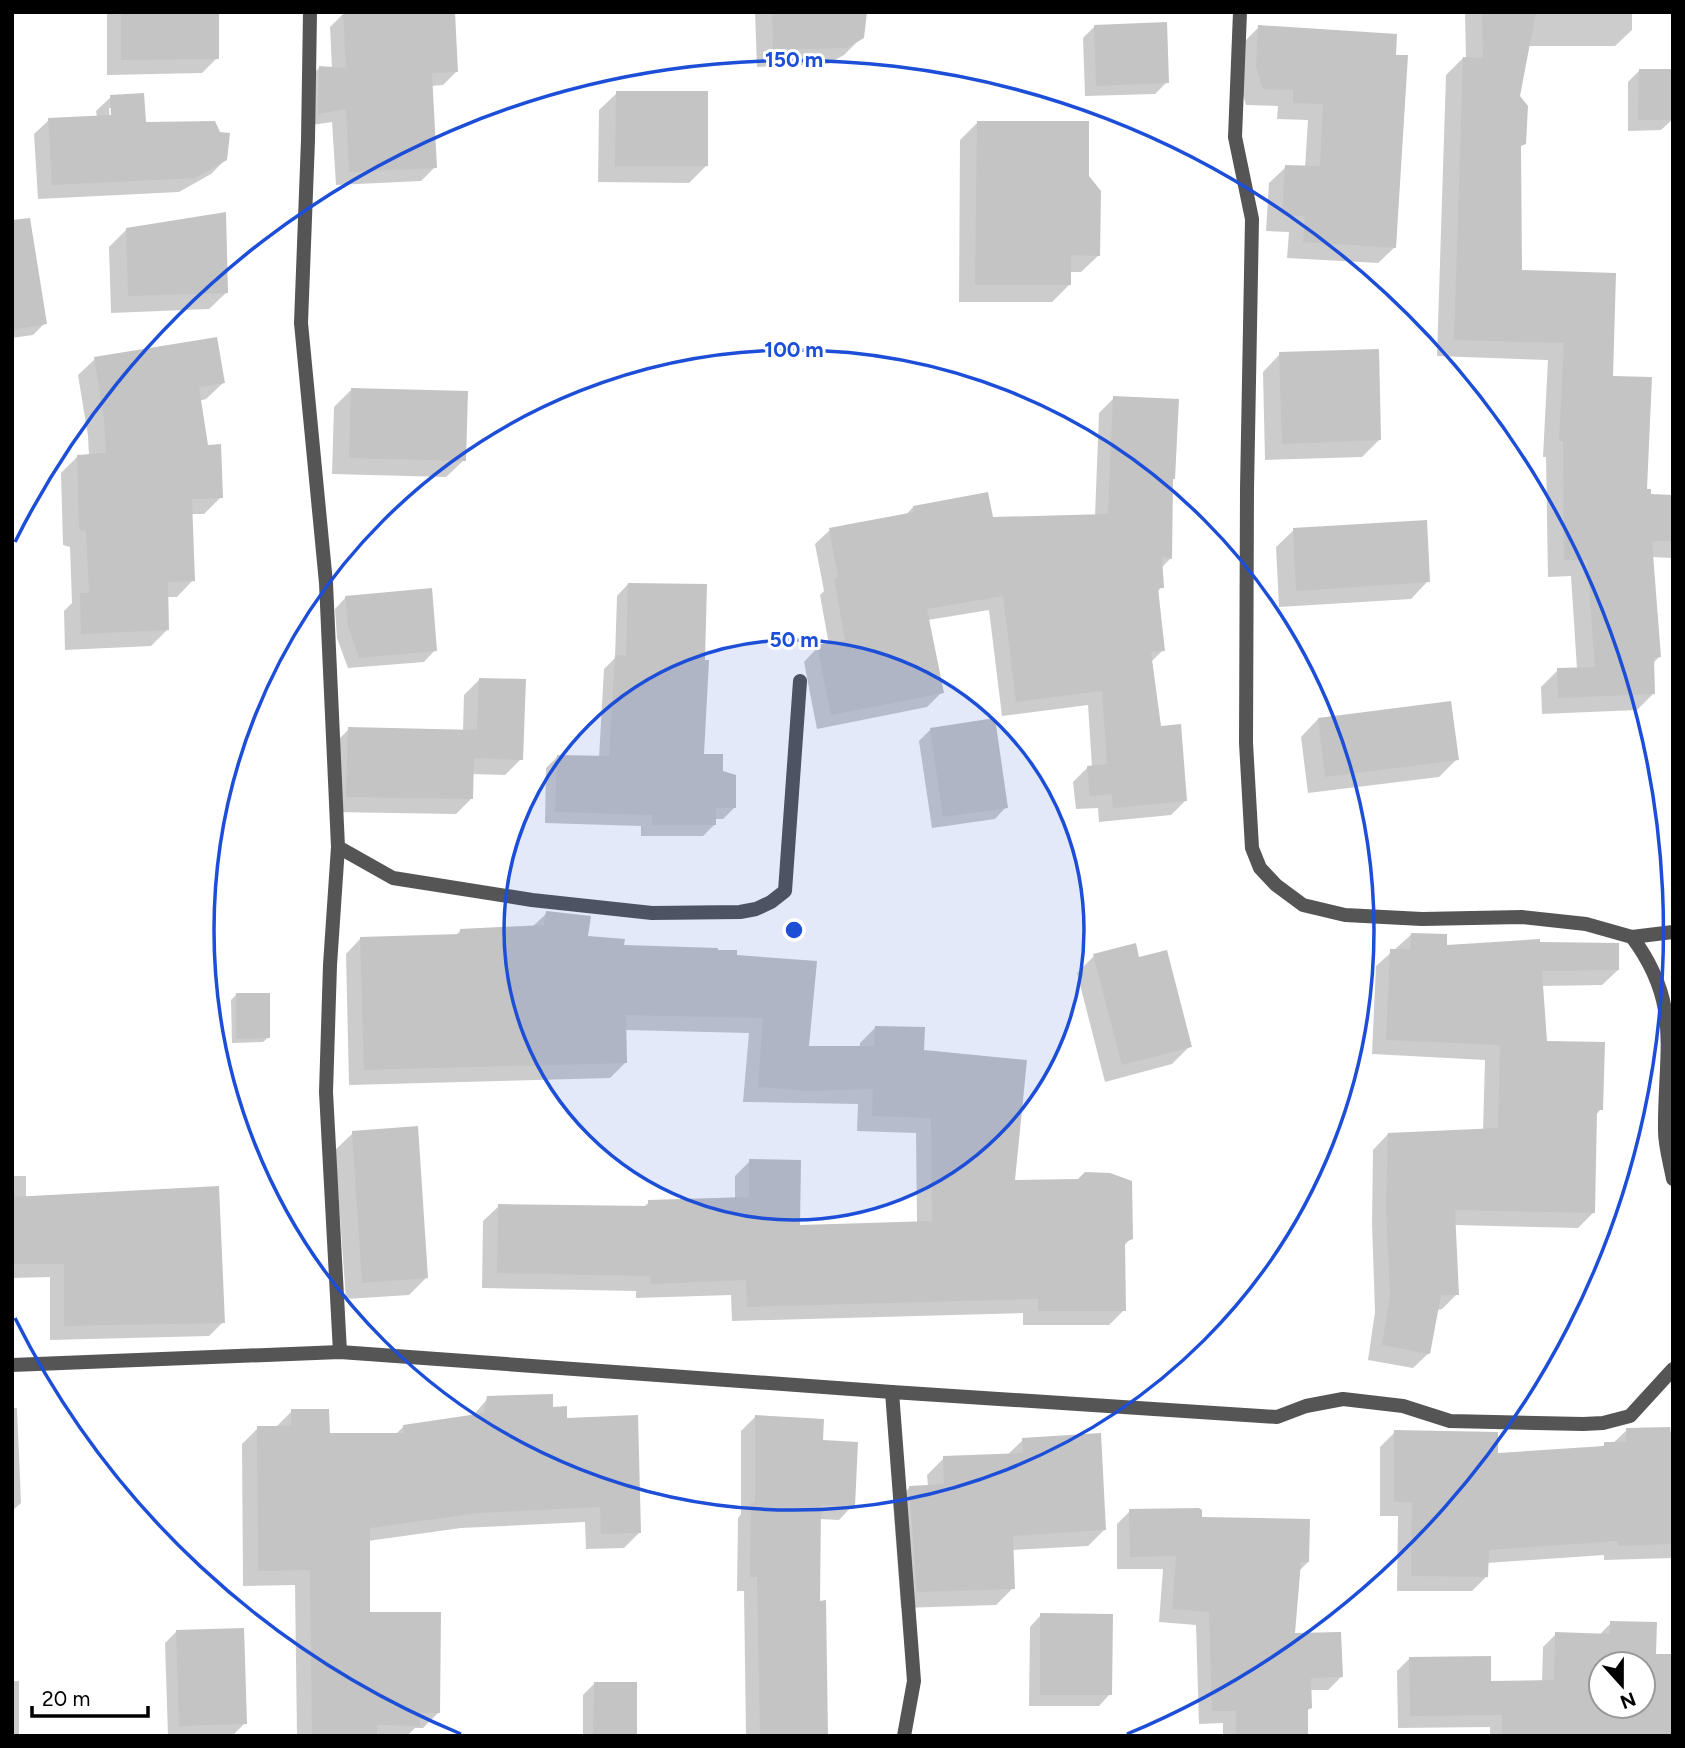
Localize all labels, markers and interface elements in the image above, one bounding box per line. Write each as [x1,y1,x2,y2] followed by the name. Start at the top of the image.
[765,47,823,72] text: 150 m
[764,337,824,362] text: 100 m
[769,627,819,652] text: 50 m
[782,918,806,942] centre of rings
[1587,1650,1657,1720] north arrow
[32,1674,147,1718] scale bar
[42,1686,90,1711] text: 20 m
[1617,1687,1639,1714] text: N

